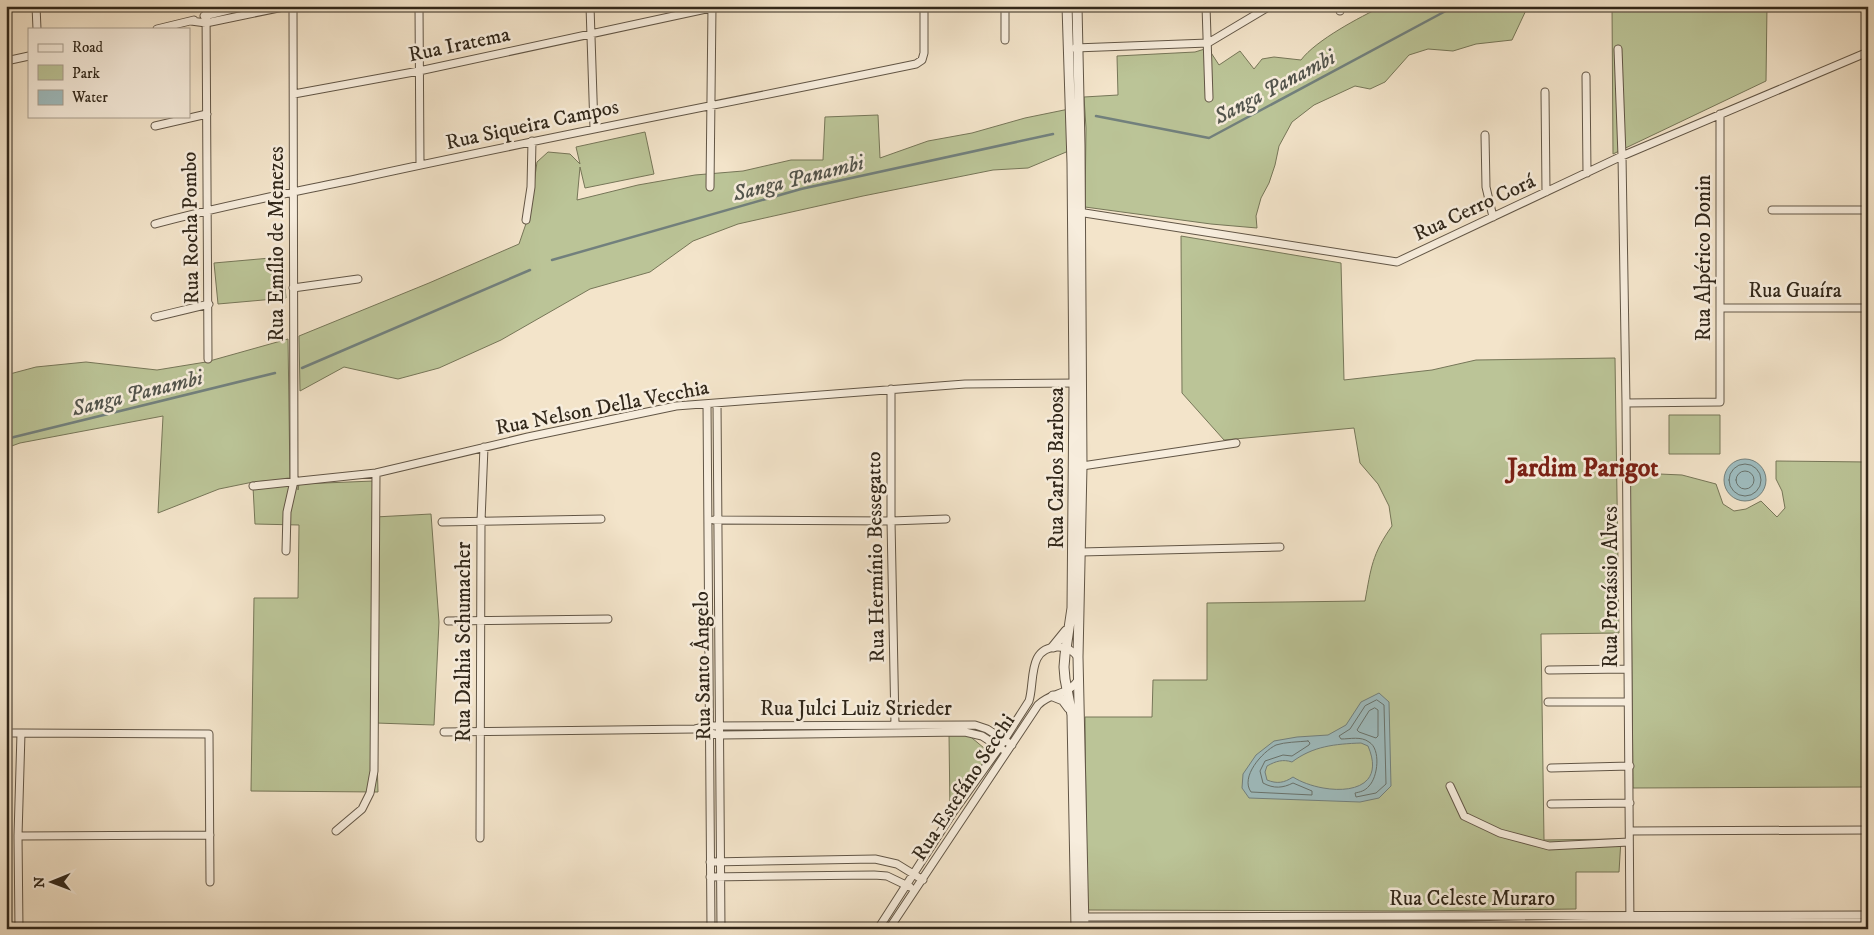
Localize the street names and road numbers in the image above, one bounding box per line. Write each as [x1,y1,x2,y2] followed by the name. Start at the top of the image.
[406,22,512,68] street label: Rua Iratema
[443,94,621,156] street label: Rua Siqueira Campos
[264,146,290,342] street label: Rua Emílio de Menezes
[177,151,205,305] street label: Rua Rocha Pombo
[1409,168,1540,247] street label: Rua Cerro Corá
[1691,175,1717,341] street label: Rua Alpérico Donin
[1748,278,1842,304] street label: Rua Guaíra
[493,375,711,441] street label: Rua Nelson Della Vecchia
[1044,387,1070,549] street label: Rua Carlos Barbosa
[861,451,891,663] street label: Rua Hermínio Bessegatto
[1598,506,1624,668] street label: Rua Protássio Alves
[451,542,477,742] street label: Rua Dalhia Schumacher
[687,591,717,741] street label: Rua Santo Ângelo
[760,696,952,722] street label: Rua Julci Luiz Strieder
[907,709,1021,866] street label: Rua Estefáno Secchi
[1389,886,1555,912] street label: Rua Celeste Muraro

